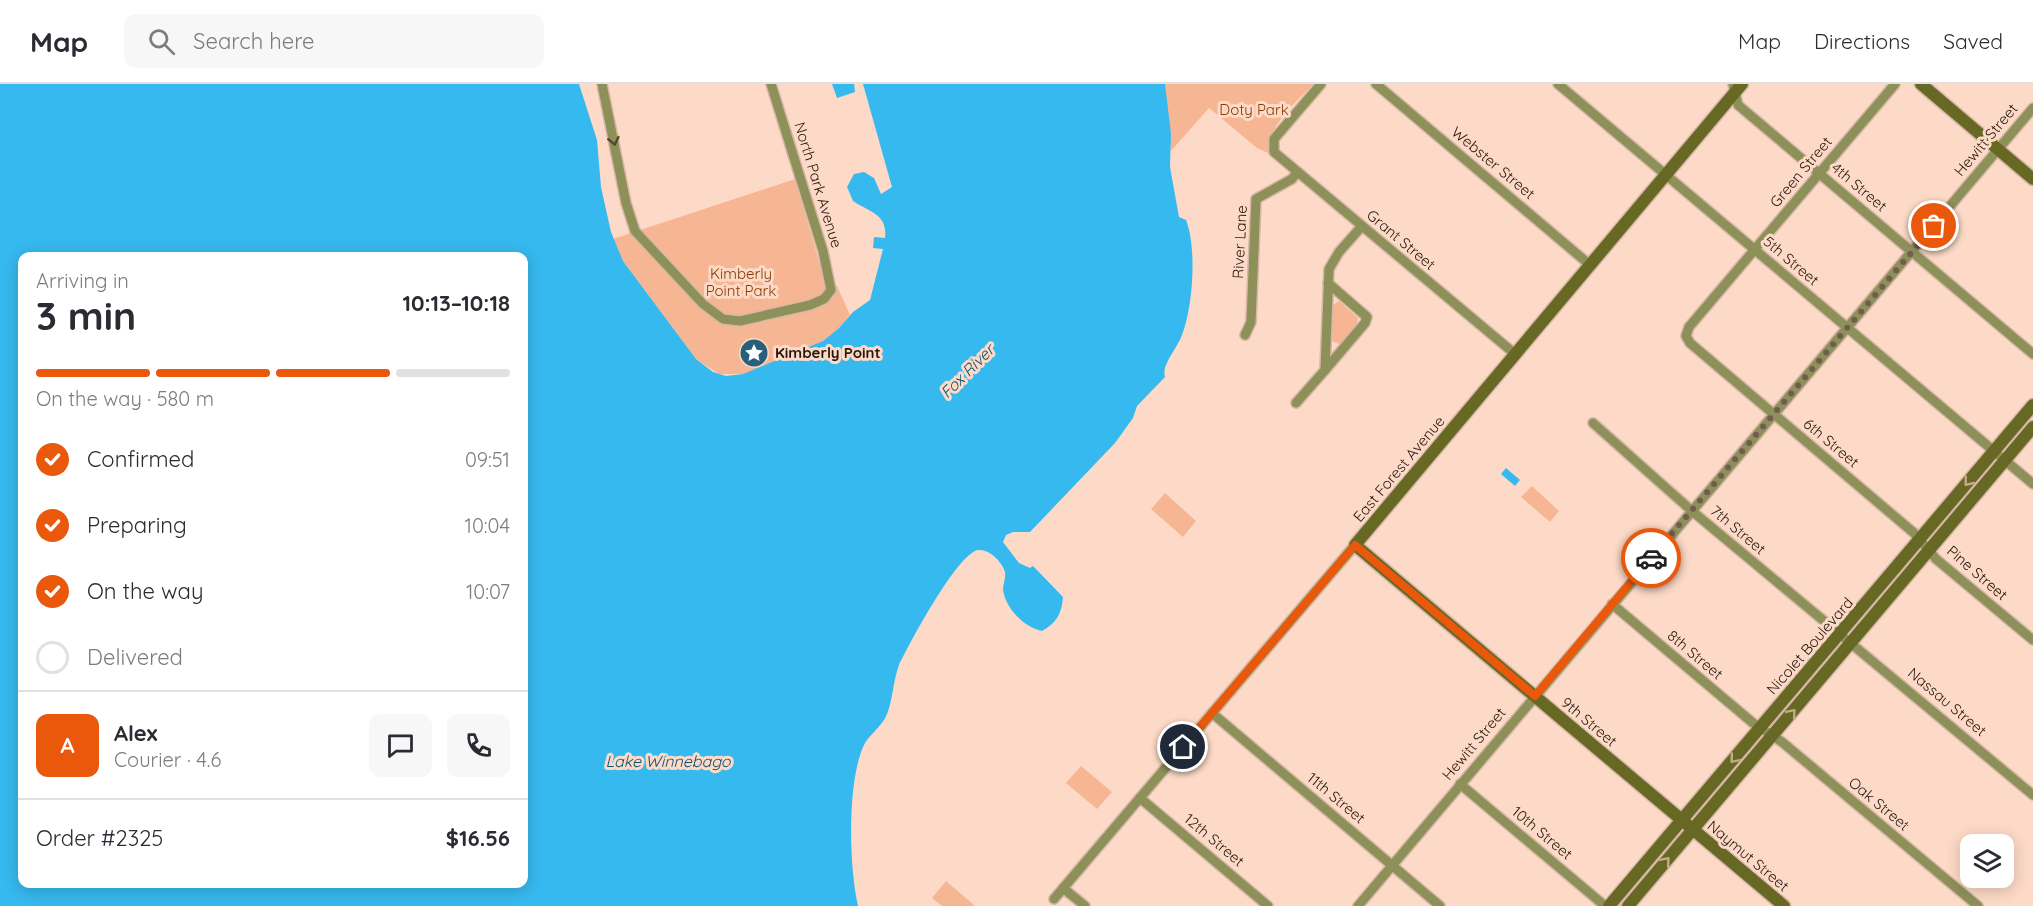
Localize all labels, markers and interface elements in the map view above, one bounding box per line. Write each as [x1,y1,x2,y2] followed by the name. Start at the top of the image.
[124,14,544,68] search box
[30,24,88,59] text: Map
[145,25,178,58] icon: search
[193,27,315,55] text: Search here
[1738,28,1781,54] text: Map
[1814,28,1910,54] text: Directions
[1943,28,2003,54] text: Saved
[1950,99,2022,180] street label: Hewitt Street
[1219,100,1289,119] park label: Doty Park
[790,120,847,250] street label: North Park Avenue
[1448,122,1539,203] street label: Webster Street
[1766,132,1836,211] street label: Green Street
[606,136,619,146] one-way arrow
[1828,158,1891,215] street label: 4th Street
[1908,200,1959,251] pin
[1228,205,1251,279] street label: River Lane
[1363,205,1440,274] street label: Grant Street
[1917,209,1950,242] icon: bag
[1760,232,1823,289] street label: 5th Street
[706,264,776,300] park label: Kimberly Point Park
[36,268,129,293] text: Arriving in
[402,289,510,317] text: 10:13–10:18
[36,291,136,340] text: 3 min
[738,337,770,369] place icon: Kimberly Point
[936,339,999,402] water label: Fox River
[775,343,881,362] place label: Kimberly Point
[36,386,214,411] text: On the way · 580 m
[1349,412,1449,526] street label: East Forest Avenue
[1800,414,1863,471] street label: 6th Street
[36,443,69,476] icon: check
[87,445,194,473] text: Confirmed
[465,447,510,472] text: 09:51
[1964,475,1975,486] one-way arrow
[1707,501,1770,558] street label: 7th Street
[36,509,69,542] icon: check
[87,511,187,539] text: Preparing
[465,513,510,538] text: 10:04
[1621,528,1681,588] courier
[1943,541,2012,604] street label: Pine Street
[1635,542,1668,575] icon: car
[36,575,69,608] icon: check
[87,577,203,605] text: On the way
[466,579,510,604] text: 10:07
[1762,593,1857,698] street label: Nicolet Boulevard
[1664,626,1727,683] street label: 8th Street
[87,643,183,671] text: Delivered
[1904,663,1990,740] street label: Nassau Street
[1558,693,1621,750] street label: 9th Street
[1438,703,1510,784] street label: Hewitt Street
[1785,709,1796,720] one-way arrow
[369,714,432,777] button: chat
[447,714,510,777] button: phone
[114,719,157,747] text: Alex
[1157,721,1208,772] pin
[1166,730,1199,763] icon: home
[60,731,75,759] text: A
[114,747,221,772] text: Courier · 4.6
[606,751,732,771] water label: Lake Winnebago
[1730,752,1741,763] one-way arrow
[1303,768,1369,827] street label: 11th Street
[1845,773,1914,835] street label: Oak Street
[1508,802,1576,863] street label: 10th Street
[1180,809,1248,870] street label: 12th Street
[1704,816,1793,895] street label: Naymut Street
[36,824,163,852] text: Order #2325
[446,824,510,852] text: $16.56
[1960,834,2014,888] map controls
[1960,834,2014,888] button: layers
[1659,857,1670,868] one-way arrow

